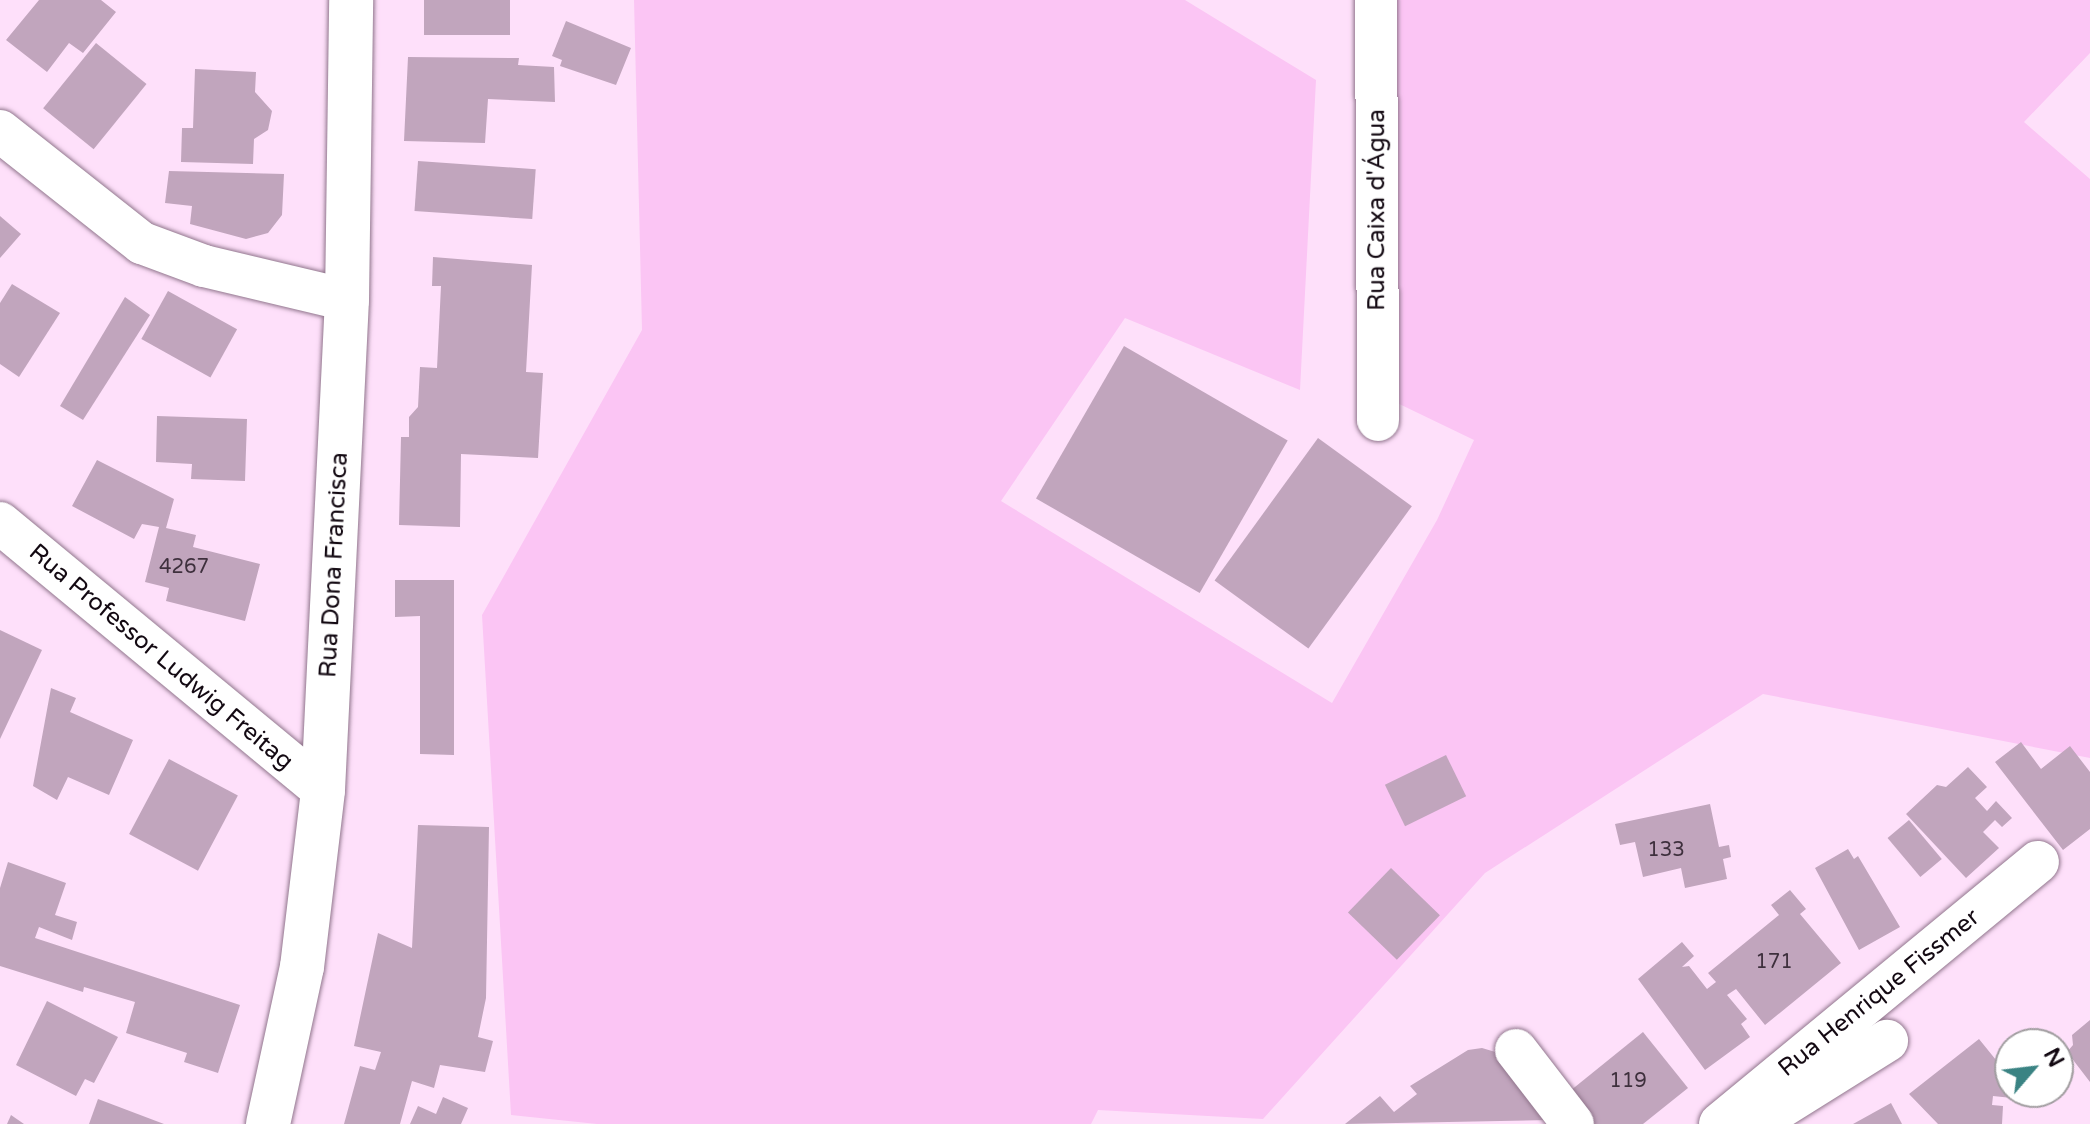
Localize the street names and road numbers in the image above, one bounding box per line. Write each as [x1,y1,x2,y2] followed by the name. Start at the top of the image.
[1363,109,1391,311] street label: Rua Caixa d'Água
[314,452,354,678] street label: Rua Dona Francisca
[23,538,299,776] street label: Rua Professor Ludwig Freitag
[1773,903,1985,1083] street label: Rua Henrique Fissmer

